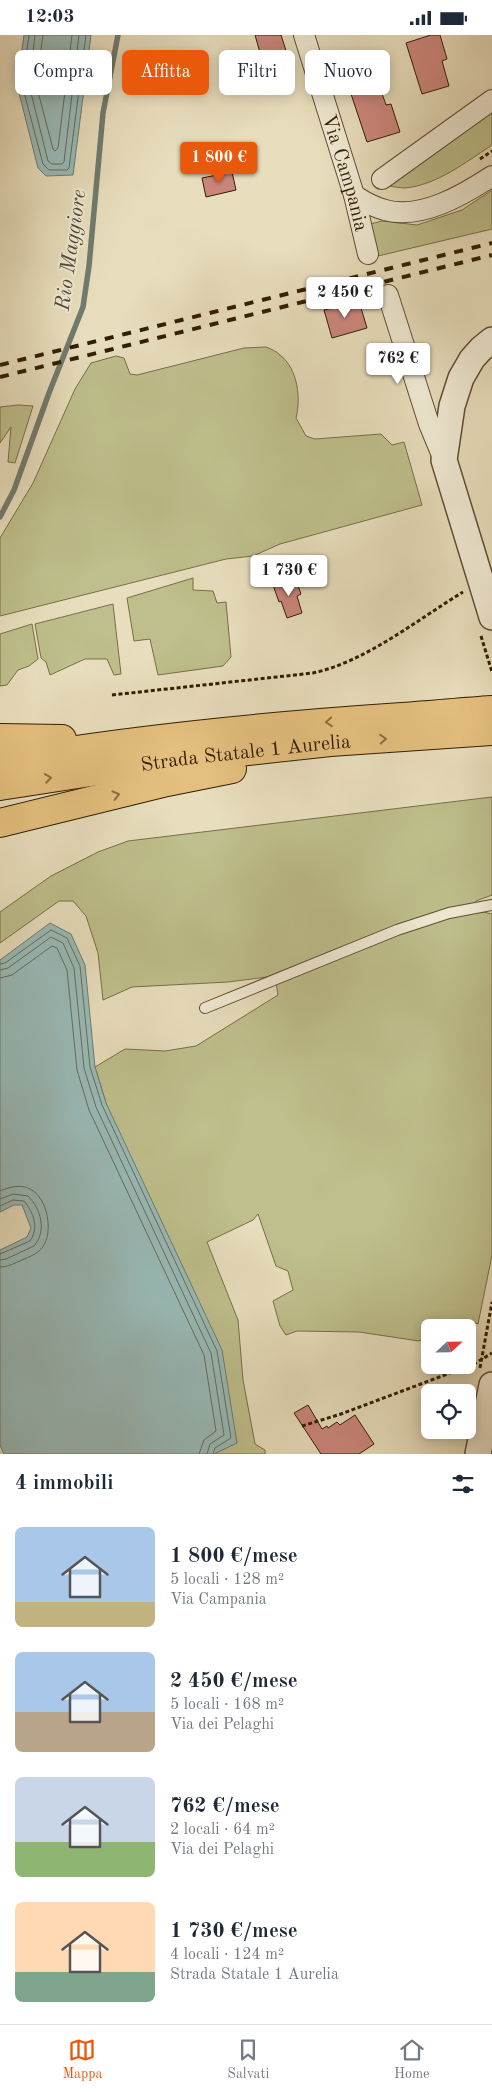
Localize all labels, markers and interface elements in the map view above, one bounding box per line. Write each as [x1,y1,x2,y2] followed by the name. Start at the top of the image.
[25,8,74,27] text: 12:03
[15,50,112,95] chip: Compra
[122,50,209,95] chip: Affitta
[219,50,295,95] chip: Filtri
[305,50,390,95] chip: Nuovo
[317,112,370,234] street label: Via Campania
[173,141,265,184] pin: 1 800 €
[191,150,247,166] text: 1 800 €
[52,188,90,313] water label: Rio Maggiore
[299,277,391,319] pin: 2 450 €
[317,285,373,301] text: 2 450 €
[363,343,433,385] pin: 762 €
[377,351,419,367] text: 762 €
[243,555,335,597] pin: 1 730 €
[261,563,317,579] text: 1 730 €
[325,716,333,727] one-way arrow
[140,733,351,776] street label: Strada Statale 1 Aurelia
[379,733,387,744] one-way arrow
[44,773,52,784] one-way arrow
[111,791,119,801] one-way arrow
[421,1319,476,1374] north arrow
[421,1319,476,1439] map controls
[421,1384,476,1439] button: locate
[449,1470,477,1498] icon: filters
[15,1473,113,1494] text: 4 immobili
[170,1546,298,1567] text: 1 800 €/mese
[55,1547,115,1607] icon: home
[170,1572,284,1588] text: 5 locali · 128 m²
[170,1592,267,1608] text: Via Campania
[170,1671,298,1692] text: 2 450 €/mese
[55,1672,115,1732] icon: home
[170,1697,284,1713] text: 5 locali · 168 m²
[170,1717,274,1733] text: Via dei Pelaghi
[170,1796,280,1817] text: 762 €/mese
[55,1797,115,1857] icon: home
[170,1822,275,1838] text: 2 locali · 64 m²
[170,1842,274,1858] text: Via dei Pelaghi
[170,1921,298,1942] text: 1 730 €/mese
[55,1922,115,1982] icon: home
[170,1947,284,1963] text: 4 locali · 124 m²
[170,1967,339,1983] text: Strada Statale 1 Aurelia
[62,2036,102,2083] tab: Mappa
[227,2036,269,2083] tab: Salvati
[394,2036,430,2083] tab: Home

